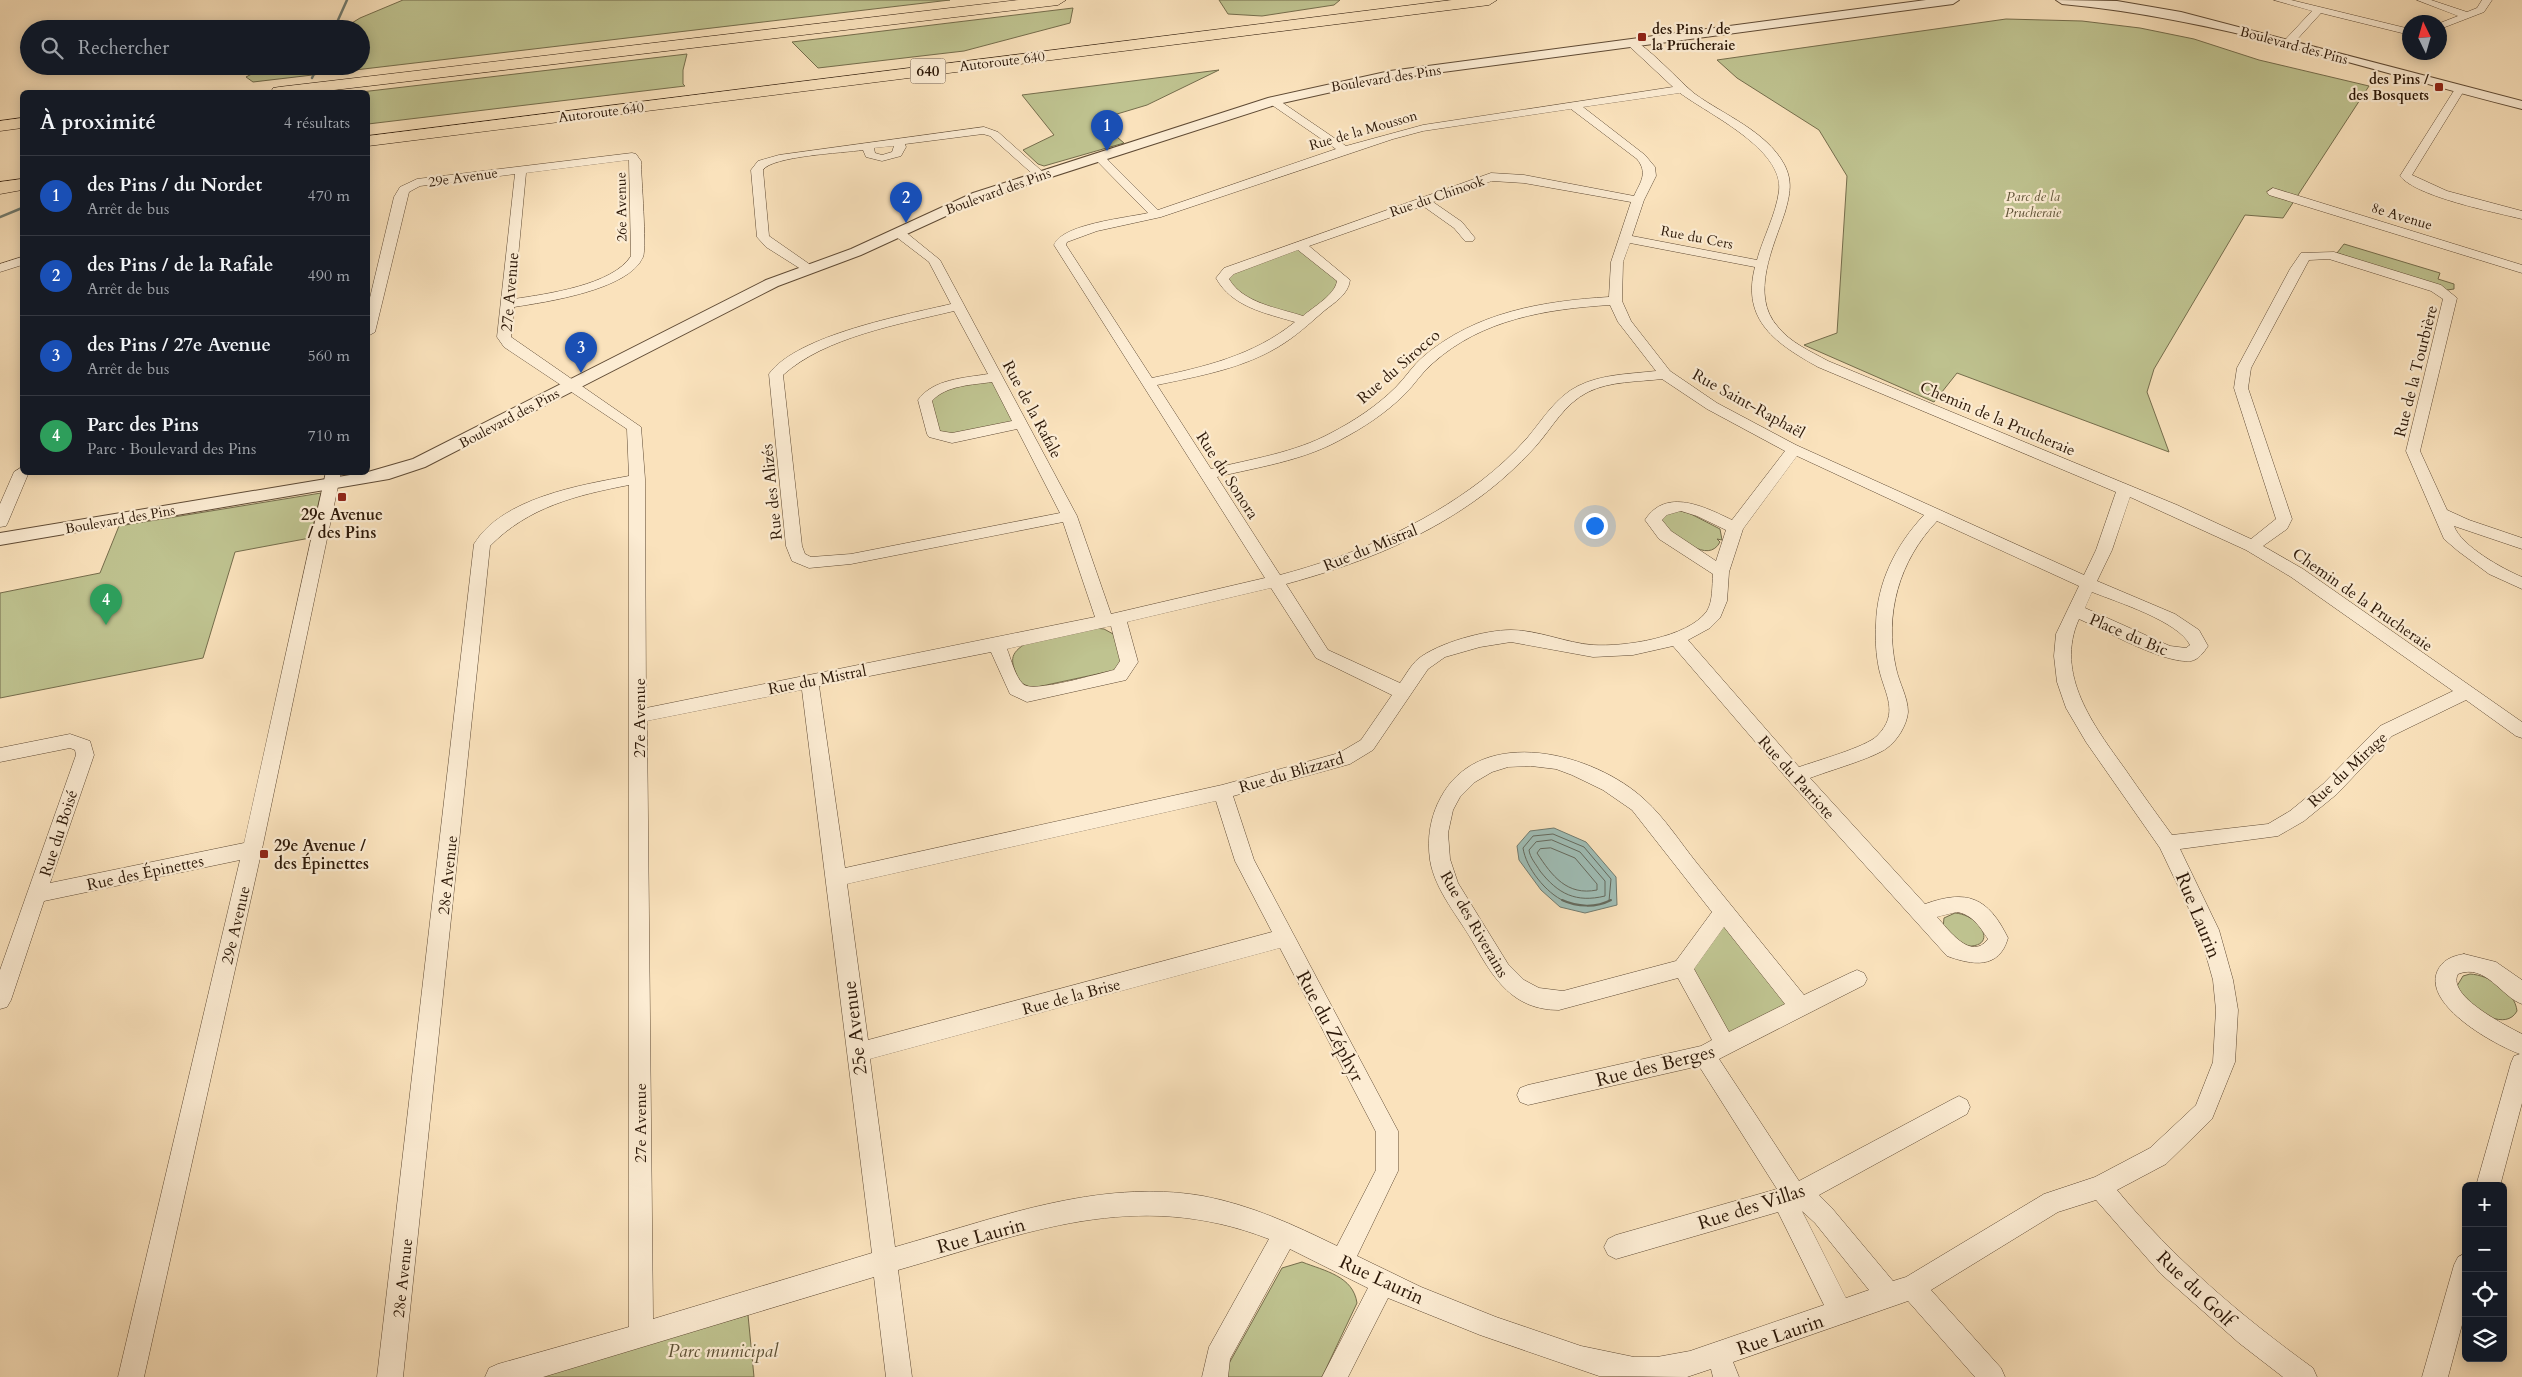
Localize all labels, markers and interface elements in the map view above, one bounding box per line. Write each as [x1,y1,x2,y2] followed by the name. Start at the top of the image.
[2402,15,2447,60] north arrow
[20,20,370,75] search box
[1652,20,1735,55] place label: des Pins / de la Prucheraie
[2238,22,2350,69] street label: Boulevard des Pins
[1636,31,1648,43] marker: des Pins / de la Prucheraie
[38,34,66,62] icon: search
[78,35,169,61] text: Rechercher
[958,47,1046,76] street label: Autoroute 640
[910,58,946,84] road number: 640
[1330,60,1443,97] street label: Boulevard des Pins
[2348,70,2429,105] place label: des Pins / des Bosquets
[2433,81,2445,93] marker: des Pins / des Bosquets
[557,98,645,127] street label: Autoroute 640
[1307,106,1420,155] street label: Rue de la Mousson
[40,108,156,137] text: À proximité
[1091,110,1123,151] pin: 1
[284,112,350,134] text: 4 résultats
[427,163,499,192] street label: 29e Avenue
[943,163,1054,219] street label: Boulevard des Pins
[1387,171,1488,222] street label: Rue du Chinook
[87,172,262,198] text: des Pins / du Nordet
[611,172,632,242] street label: 26e Avenue
[890,182,922,223] pin: 2
[52,185,60,207] text: 1
[308,185,350,207] text: 470 m
[2005,187,2062,222] park label: Parc de la Prucheraie
[87,198,169,220] text: Arrêt de bus
[2369,198,2435,235] street label: 8e Avenue
[1659,221,1735,254] street label: Rue du Cers
[496,251,524,333] street label: 27e Avenue
[87,252,273,278] text: des Pins / de la Rafale
[52,265,60,287] text: 2
[308,265,350,287] text: 490 m
[87,278,169,300] text: Arrêt de bus
[2389,303,2443,440] street label: Rue de la Tourbière
[1352,324,1445,409] street label: Rue du Sirocco
[87,332,271,358] text: des Pins / 27e Avenue
[565,332,597,373] pin: 3
[52,345,60,367] text: 3
[308,345,350,367] text: 560 m
[997,357,1067,462] street label: Rue de la Rafale
[87,358,169,380] text: Arrêt de bus
[1688,364,1809,444] street label: Rue Saint-Raphaël
[1916,376,2079,462] street label: Chemin de la Prucheraie
[456,384,563,453] street label: Boulevard des Pins
[87,412,199,438] text: Parc des Pins
[52,425,60,447] text: 4
[308,425,350,447] text: 710 m
[1191,428,1264,524] street label: Rue du Sonora
[87,438,256,460] text: Parc · Boulevard des Pins
[756,443,788,541] street label: Rue des Alizés
[336,491,348,503] marker: 29e Avenue / des Pins
[64,500,177,539] street label: Boulevard des Pins
[301,504,383,544] place label: 29e Avenue / des Pins
[1582,513,1608,539] your location
[1320,519,1421,577] street label: Rue du Mistral
[2288,543,2437,657] street label: Chemin de la Prucheraie
[90,584,122,625] pin: 4
[2086,608,2171,661] street label: Place du Bic
[766,660,868,700] street label: Rue du Mistral
[629,678,651,758] street label: 27e Avenue
[2303,727,2392,812] street label: Rue du Mirage
[1753,731,1840,824] street label: Rue du Patriote
[1236,747,1347,798] street label: Rue du Blizzard
[35,787,83,879] street label: Rue du Boisé
[433,834,463,916] street label: 28e Avenue
[274,835,369,875] place label: 29e Avenue / des Épinettes
[258,848,270,860] marker: 29e Avenue / des Épinettes
[85,850,206,896] street label: Rue des Épinettes
[1435,867,1514,982] street label: Rue des Riverains
[2169,869,2227,962] street label: Rue Laurin
[216,884,256,967] street label: 29e Avenue
[1290,966,1370,1087] street label: Rue du Zéphyr
[1020,973,1123,1021] street label: Rue de la Brise
[836,979,874,1077] street label: 25e Avenue
[1593,1039,1717,1093] street label: Rue des Berges
[630,1083,652,1163] street label: 27e Avenue
[1694,1177,1808,1236] street label: Rue des Villas
[2462,1182,2507,1362] map controls
[2462,1182,2507,1227] button: +
[934,1212,1029,1260] street label: Rue Laurin
[2462,1227,2507,1272] button: −
[388,1237,418,1319] street label: 28e Avenue
[2151,1245,2242,1335] street label: Rue du Golf
[1335,1249,1428,1311] street label: Rue Laurin
[2462,1272,2507,1317] button: locate
[1733,1308,1828,1362] street label: Rue Laurin
[2462,1317,2507,1362] button: layers
[668,1338,779,1364] park label: Parc municipal

